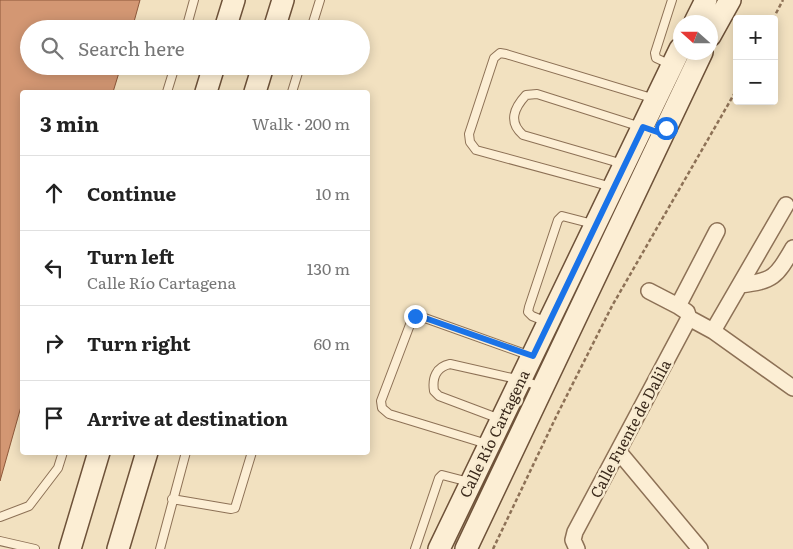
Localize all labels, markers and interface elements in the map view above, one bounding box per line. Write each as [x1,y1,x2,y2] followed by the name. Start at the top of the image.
[673,15,718,60] north arrow
[733,15,778,105] map controls
[733,15,778,60] button: +
[20,20,370,75] search box
[38,34,66,62] icon: search
[78,34,185,62] text: Search here
[733,60,778,105] button: −
[40,107,99,138] text: 3 min
[252,111,350,135] text: Walk · 200 m
[655,117,678,140] route start
[40,179,68,207] icon: ahead
[87,179,176,207] text: Continue
[316,181,350,205] text: 10 m
[87,242,174,270] text: Turn left
[40,254,68,282] icon: left
[307,256,350,280] text: 130 m
[87,270,236,294] text: Calle Río Cartagena
[404,305,427,328] route end
[40,329,68,357] icon: right
[87,329,191,357] text: Turn right
[313,331,350,355] text: 60 m
[583,354,676,502] street label: Calle Fuente de Dalila
[453,365,535,501] street label: Calle Río Cartagena
[40,404,68,432] icon: arrive
[87,404,288,432] text: Arrive at destination

